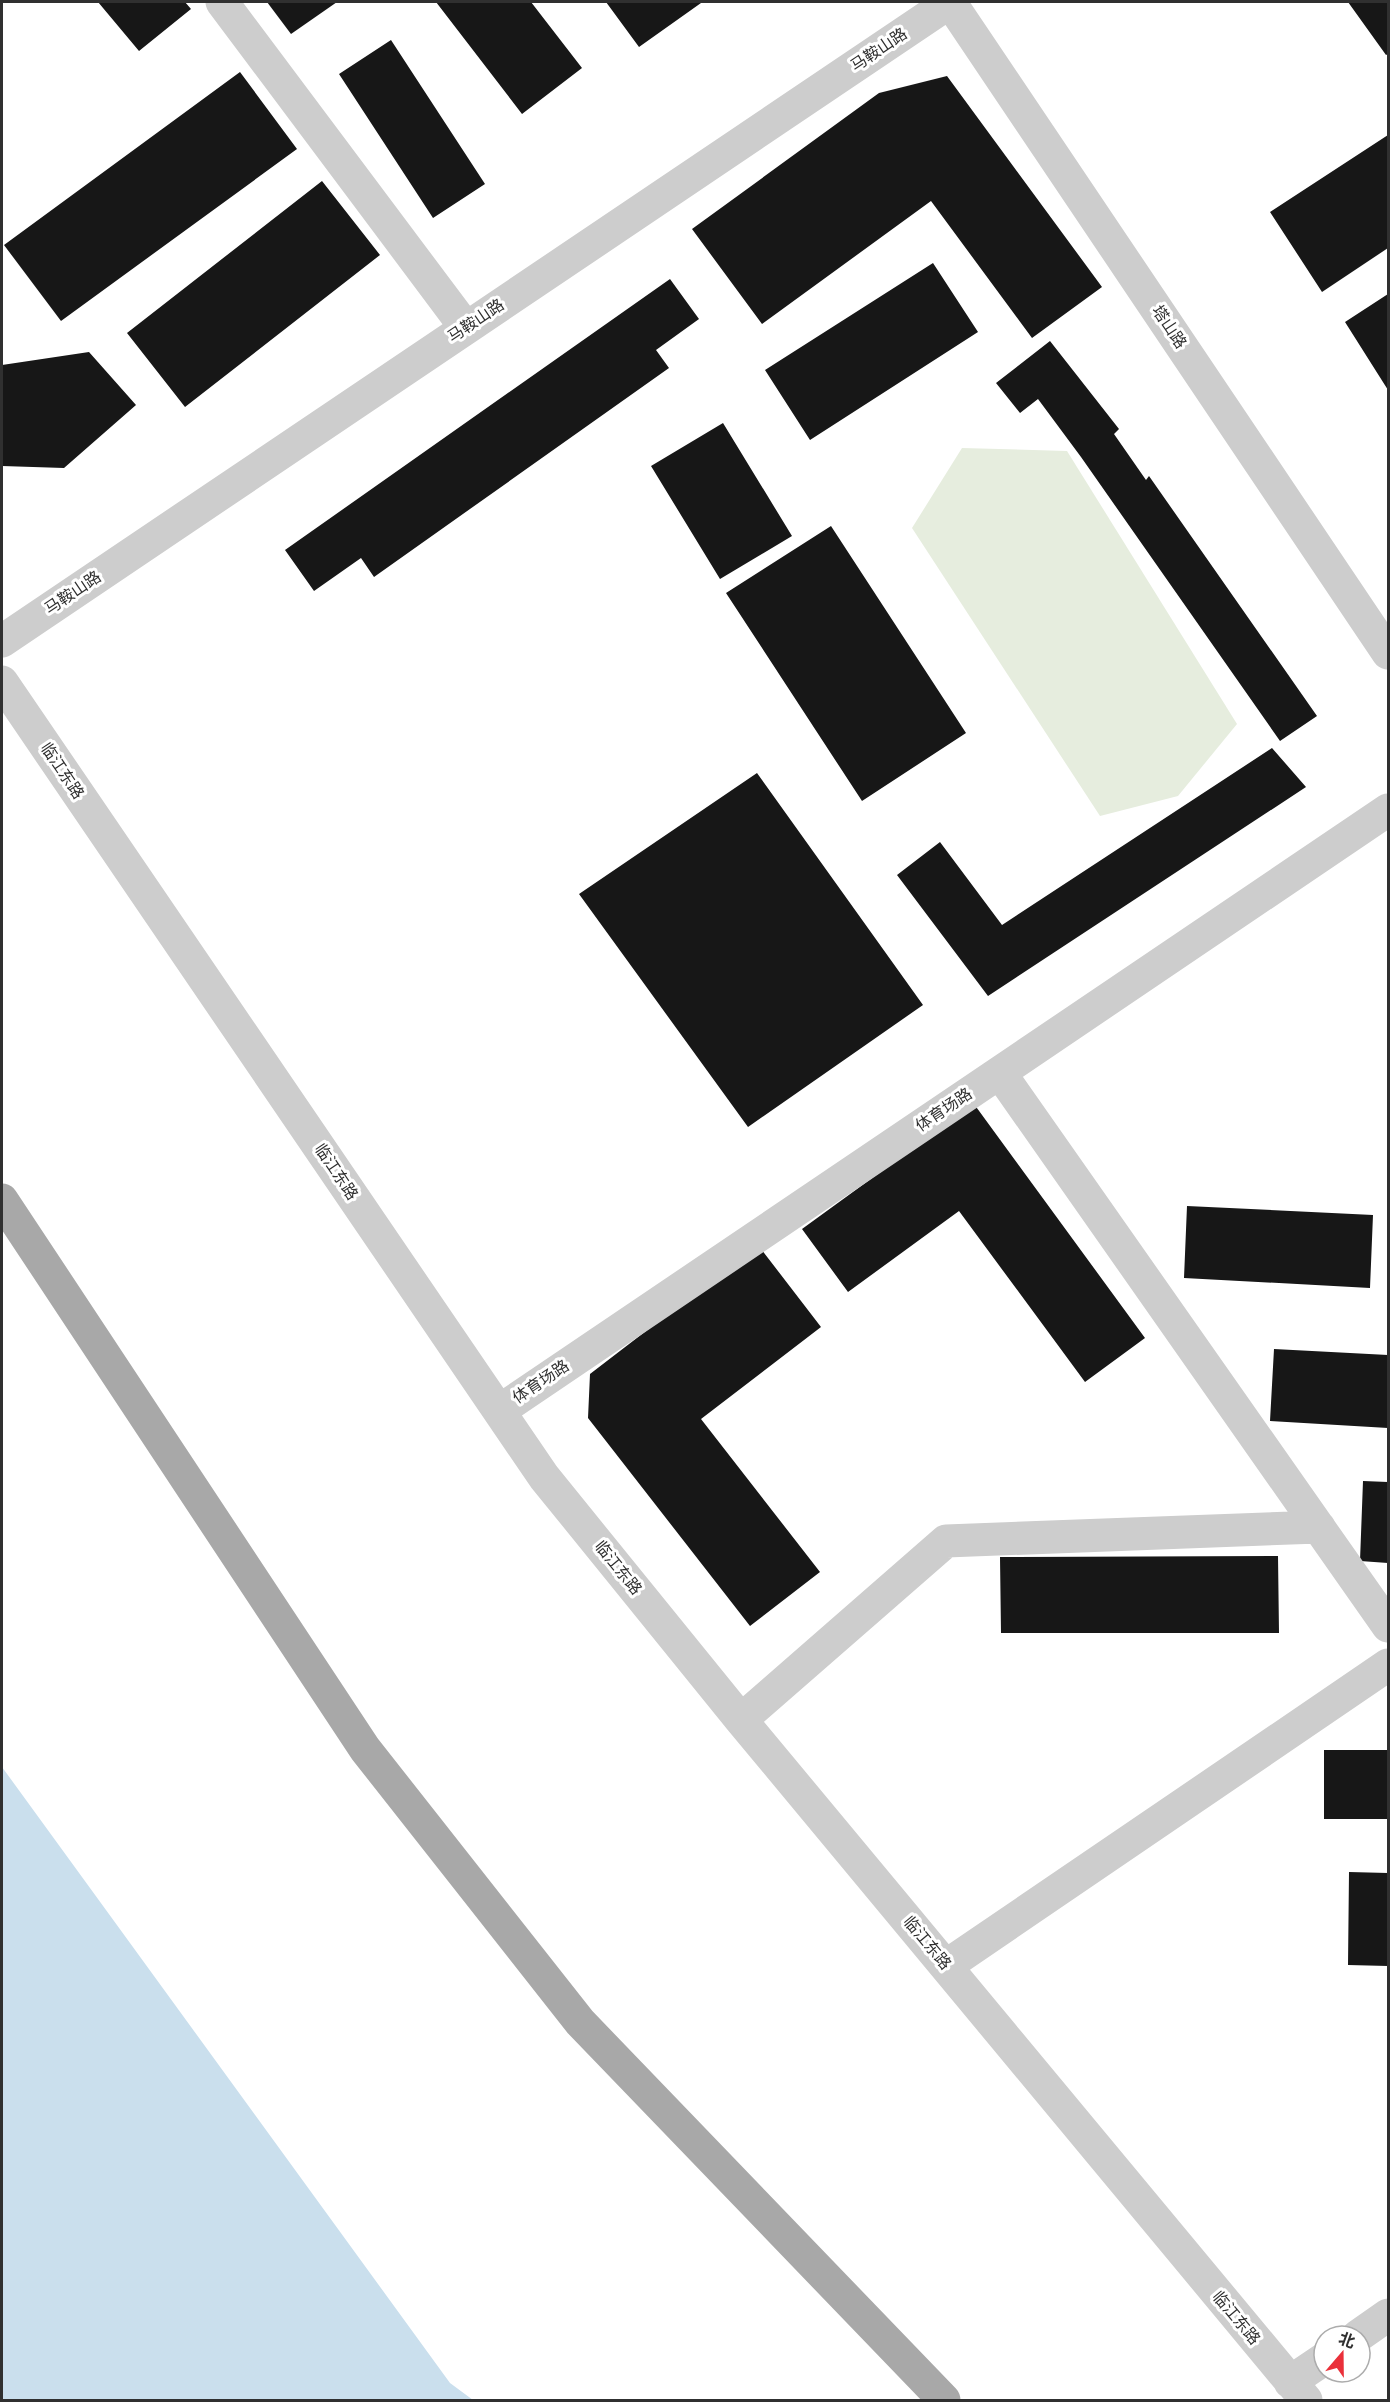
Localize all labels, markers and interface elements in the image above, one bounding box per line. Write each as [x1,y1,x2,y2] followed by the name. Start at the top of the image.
[847,24,911,76] street label: 马鞍山路
[444,295,508,347] street label: 马鞍山路
[1147,302,1191,352] street label: 塔山路
[41,567,105,619] street label: 马鞍山路
[36,739,88,803] street label: 临江东路
[912,1084,976,1136] street label: 体育场路
[310,1140,362,1204] street label: 临江东路
[509,1356,573,1408] street label: 体育场路
[590,1537,646,1599] street label: 临江东路
[899,1912,955,1974] street label: 临江东路
[1208,2287,1264,2349] street label: 临江东路
[1312,2324,1372,2384] north arrow
[1336,2329,1358,2353] text: 北

